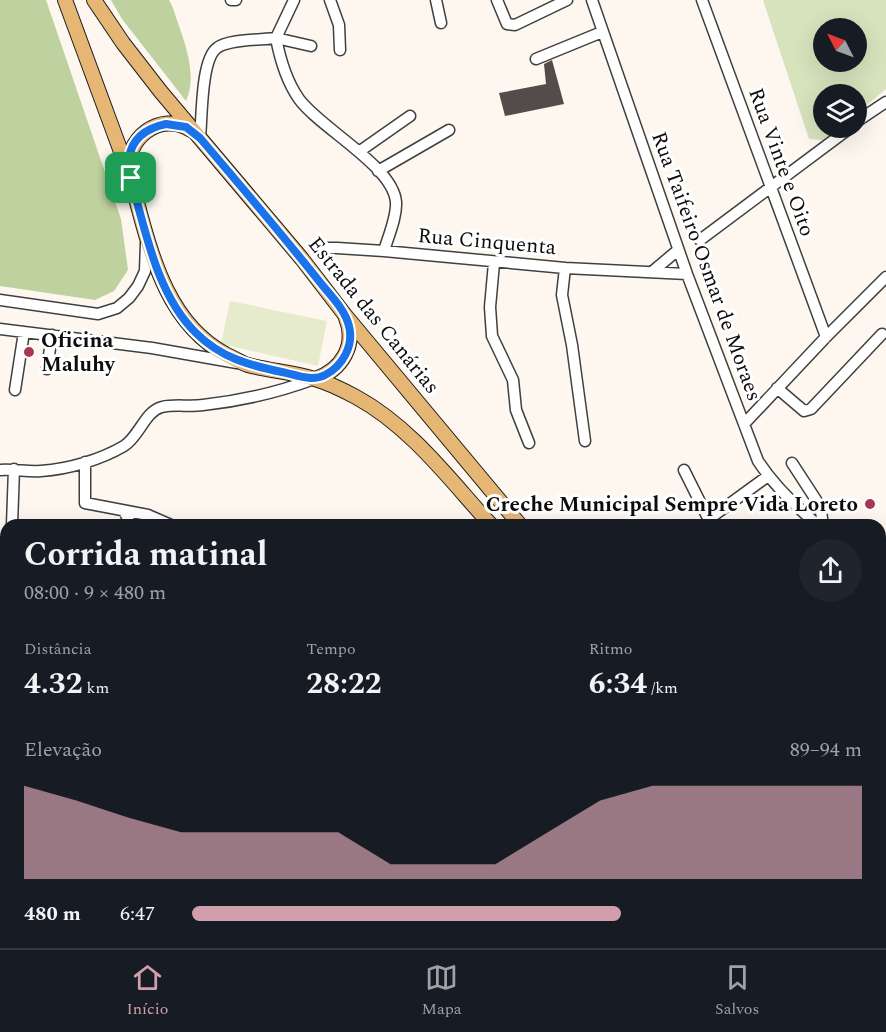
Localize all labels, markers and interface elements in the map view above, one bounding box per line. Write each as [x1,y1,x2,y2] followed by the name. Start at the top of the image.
[813,18,867,72] north arrow
[813,18,867,138] map controls
[739,84,823,241] street label: Rua Vinte e Oito
[813,84,867,138] button: layers
[642,127,770,406] street label: Rua Taifeiro Osmar de Moraes
[105,152,156,203] pin
[114,161,147,194] icon: arrive
[416,220,558,264] street label: Rua Cinquenta
[300,230,447,401] street label: Estrada das Canárias
[41,325,116,381] place label: Oficina Maluhy
[22,345,36,359] marker: Oficina Maluhy
[486,489,858,521] place label: Creche Municipal Sempre Vida Loreto
[863,497,877,511] marker: Creche Municipal Sempre Vida Loreto
[24,530,267,580] text: Corrida matinal
[799,539,862,602] button: share
[24,578,166,608] text: 08:00 · 9 × 480 m
[24,637,91,661] text: Distância
[306,637,356,661] text: Tempo
[589,637,632,661] text: Ritmo
[24,661,83,707] text: 4.32
[306,661,382,707] text: 28:22
[589,661,647,707] text: 6:34
[83,676,109,700] text: km
[647,676,678,700] text: /km
[24,735,102,765] text: Elevação
[790,735,862,765] text: 89–94 m
[24,899,81,929] text: 480 m
[120,899,155,929] text: 6:47
[127,961,168,1021] tab: Início
[422,961,462,1021] tab: Mapa
[715,961,759,1021] tab: Salvos

